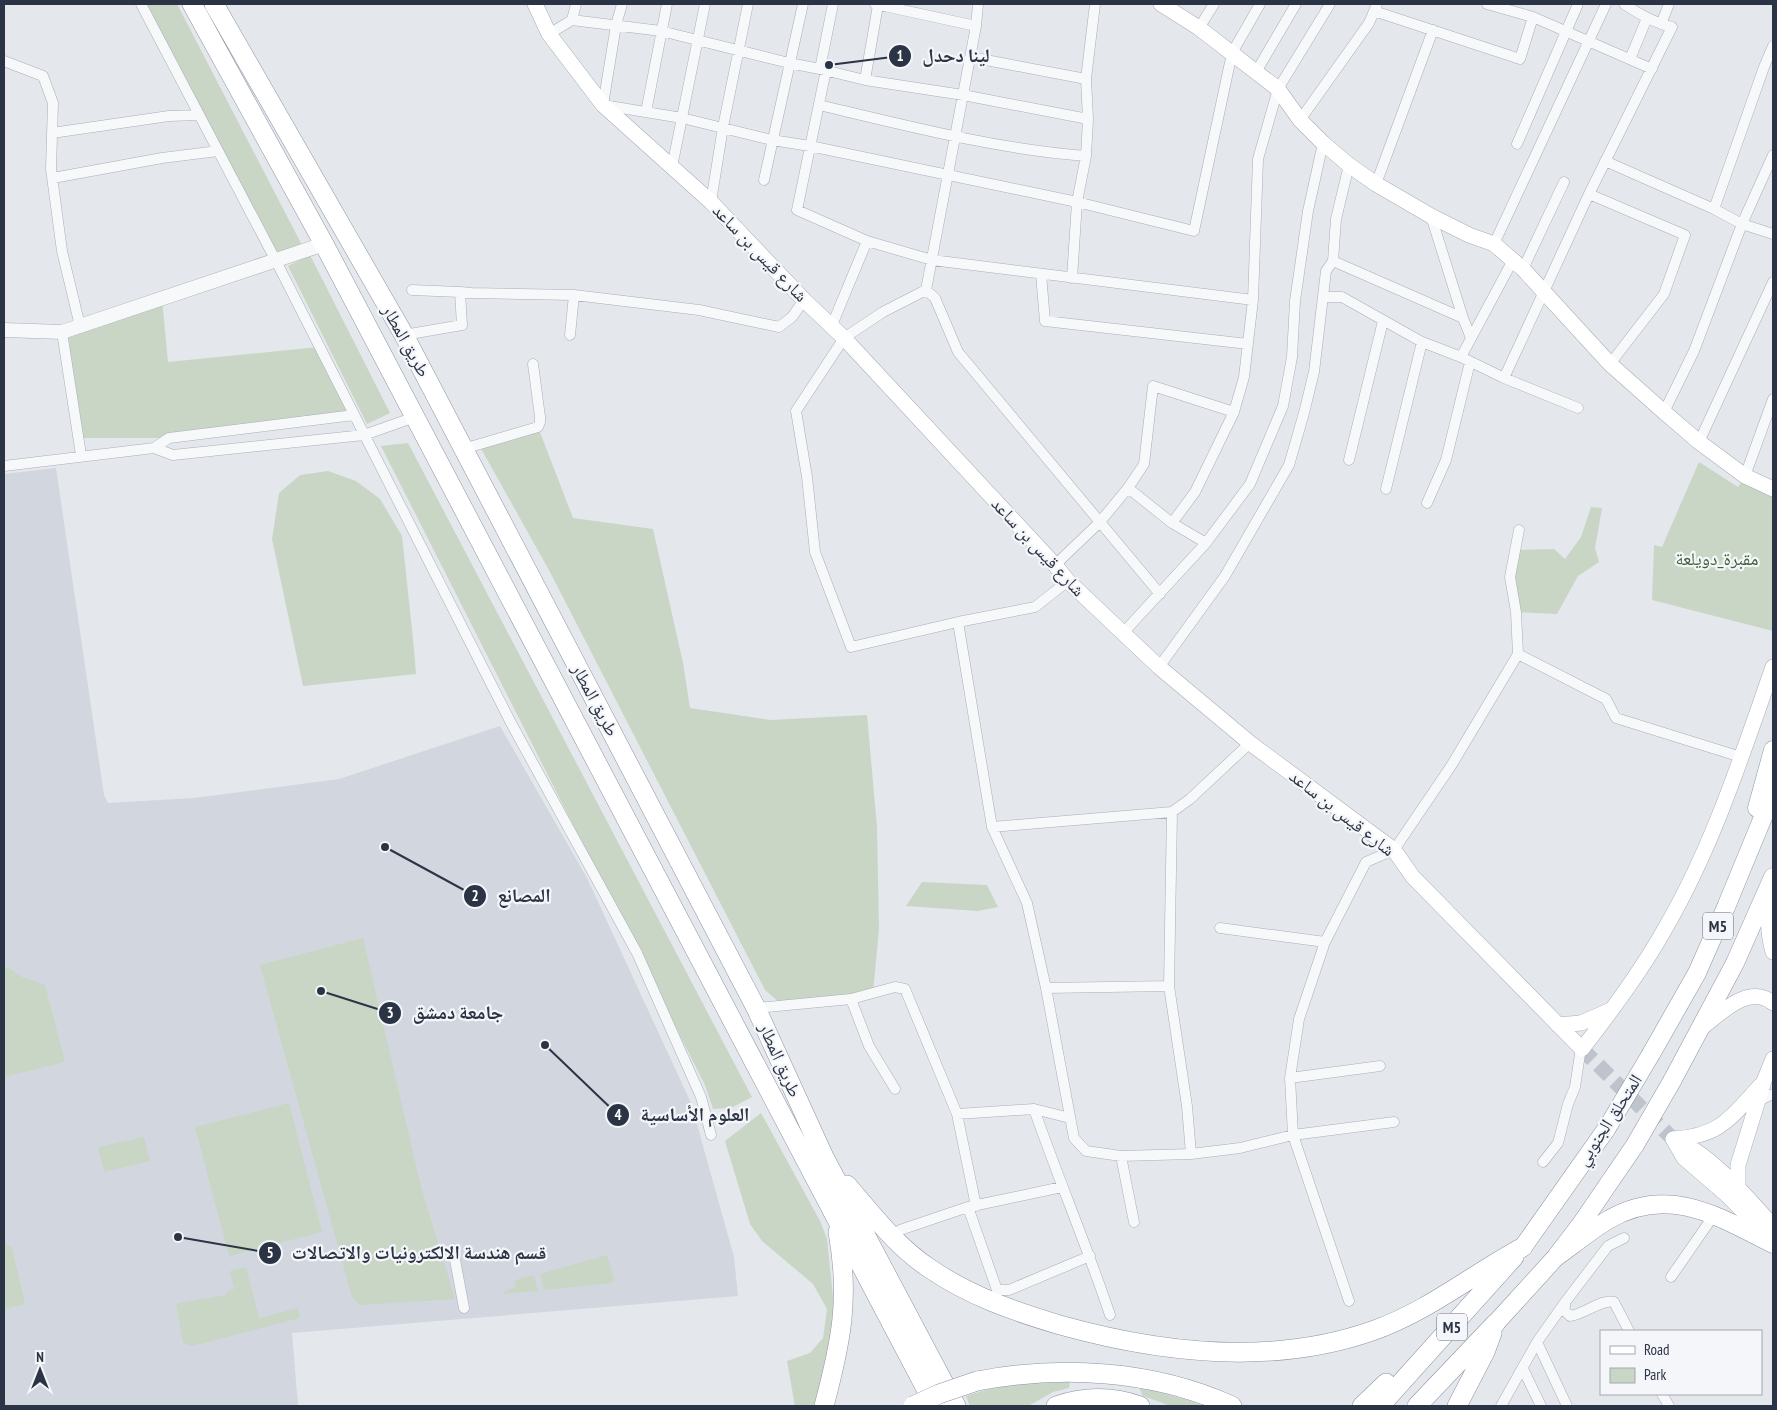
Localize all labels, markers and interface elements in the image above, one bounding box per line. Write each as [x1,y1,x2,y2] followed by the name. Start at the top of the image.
[887,39,999,73] callout: لينا دحدل
[922,43,990,67] text: لينا دحدل
[896,46,904,65] text: 1
[708,199,813,307] street label: شارع قيس بن ساعد
[377,300,436,381] street label: طريق المطار
[986,492,1090,601] street label: شارع قيس بن ساعد
[1675,547,1759,570] park label: مقبرة_دويلعة
[566,659,624,740] street label: طريق المطار
[1285,764,1400,861] street label: شارع قيس بن ساعد
[463,879,561,913] callout: المصانع
[497,883,551,908] text: المصانع
[471,886,479,905] text: 2
[1703,912,1733,939] road number: M5
[377,996,513,1030] callout: جامعة دمشق
[413,1000,503,1024] text: جامعة دمشق
[386,1003,394,1022] text: 3
[753,1018,807,1101] street label: طريق المطار
[1570,1069,1650,1172] street label: المتحلق الجنوبي
[606,1098,760,1132] callout: العلوم الأساسية
[641,1102,749,1128] text: العلوم الأساسية
[614,1105,622,1124] text: 4
[257,1236,557,1270] callout: قسم هندسة الالكترونيات والاتصالات
[292,1240,546,1265] text: قسم هندسة الالكترونيات والاتصالات
[266,1243,274,1262] text: 5
[1437,1314,1467,1340] road number: M5
[1600,1330,1762,1395] legend
[1644,1340,1670,1359] text: Road
[15,1345,65,1395] north arrow
[36,1348,44,1366] text: N
[1644,1365,1666,1384] text: Park

